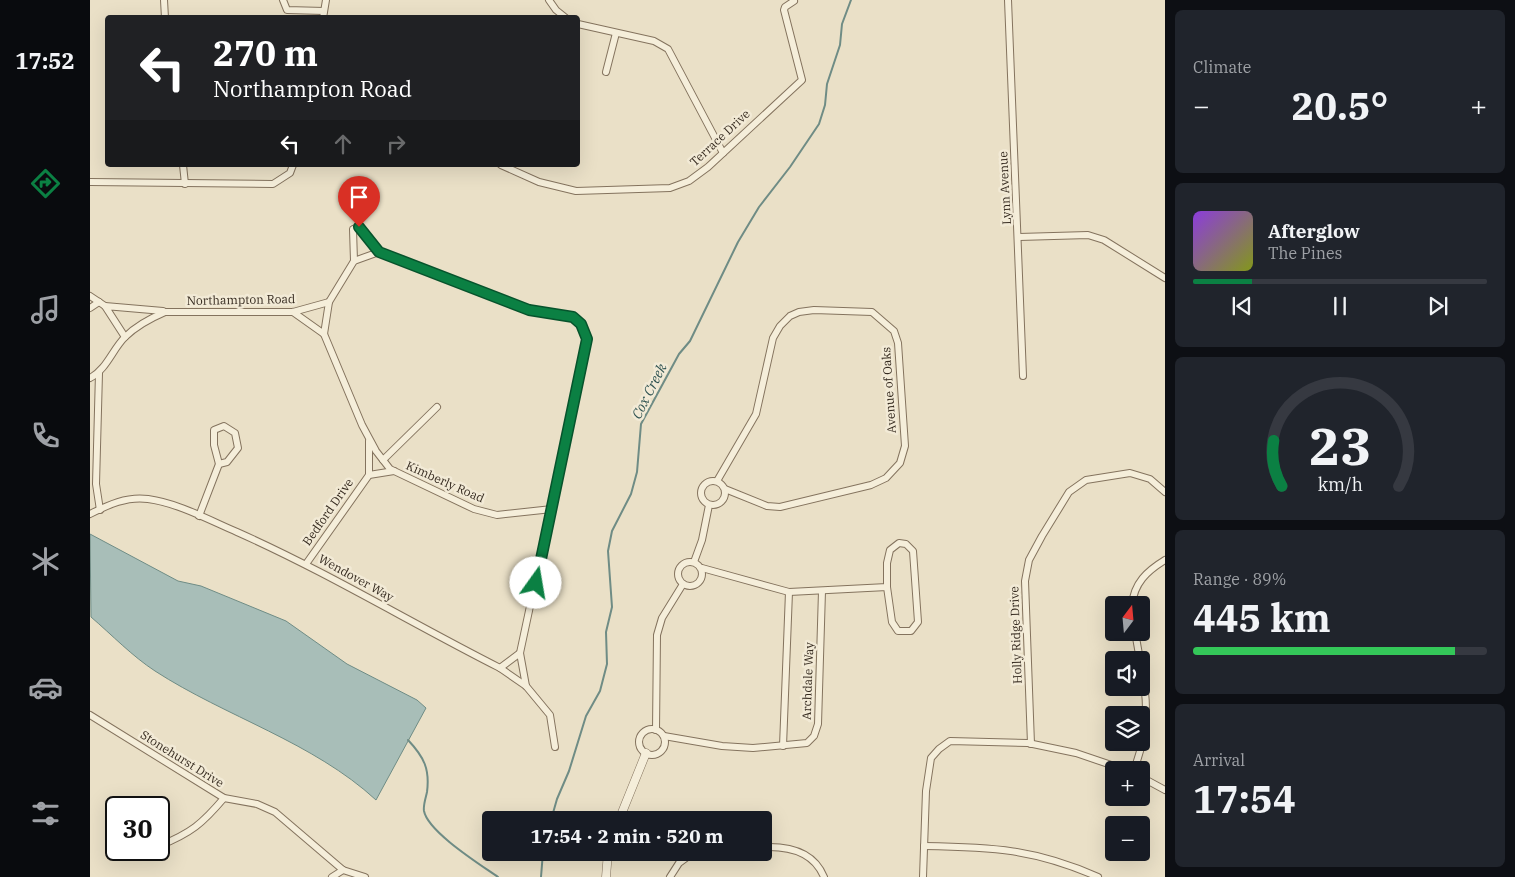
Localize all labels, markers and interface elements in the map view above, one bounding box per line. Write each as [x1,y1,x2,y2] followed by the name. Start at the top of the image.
[213,30,318,76] text: 270 m
[130,35,195,100] icon: left
[15,46,75,75] text: 17:52
[1193,57,1251,77] text: Climate
[213,74,412,103] text: Northampton Road
[1292,81,1388,130] text: 20.5°
[1193,87,1210,124] text: −
[1470,87,1487,124] text: +
[687,106,753,169] street label: Terrace Drive
[276,130,304,158] icon: left
[329,130,357,158] icon: ahead
[382,130,410,158] icon: right
[995,151,1014,225] street label: Lynn Avenue
[28,166,63,201] icon: directions
[338,176,380,227] pin
[345,183,373,211] icon: arrive
[1268,219,1360,243] text: Afterglow
[1268,243,1342,263] text: The Pines
[187,291,295,308] street label: Northampton Road
[28,292,63,327] icon: music
[1228,292,1256,320] icon: previous
[1326,292,1354,320] icon: pause
[1424,292,1452,320] icon: next
[878,346,899,434] street label: Avenue of Oaks
[627,360,671,422] water label: Cox Creek
[1309,412,1371,479] text: 23
[28,418,63,453] icon: phone
[404,458,487,506] street label: Kimberly Road
[1317,473,1363,496] text: km/h
[299,475,356,548] street label: Bedford Drive
[28,544,63,579] icon: climate
[316,551,397,605] street label: Wendover Way
[509,556,561,608] position arrow
[1193,569,1286,589] text: Range · 89%
[1006,586,1025,684] street label: Holly Ridge Drive
[1193,593,1331,642] text: 445 km
[1105,596,1150,641] north arrow
[1105,596,1150,861] map controls
[799,641,816,720] street label: Archdale Way
[1105,651,1150,696] button: sound
[28,670,63,705] icon: car
[1105,706,1150,751] button: layers
[138,727,227,790] street label: Stonehurst Drive
[1193,750,1245,770] text: Arrival
[1105,761,1150,806] button: +
[1193,774,1296,823] text: 17:54
[28,796,63,831] icon: filters
[105,796,170,861] speed limit sign: 30
[1105,816,1150,861] button: −
[531,824,723,848] text: 17:54 · 2 min · 520 m

